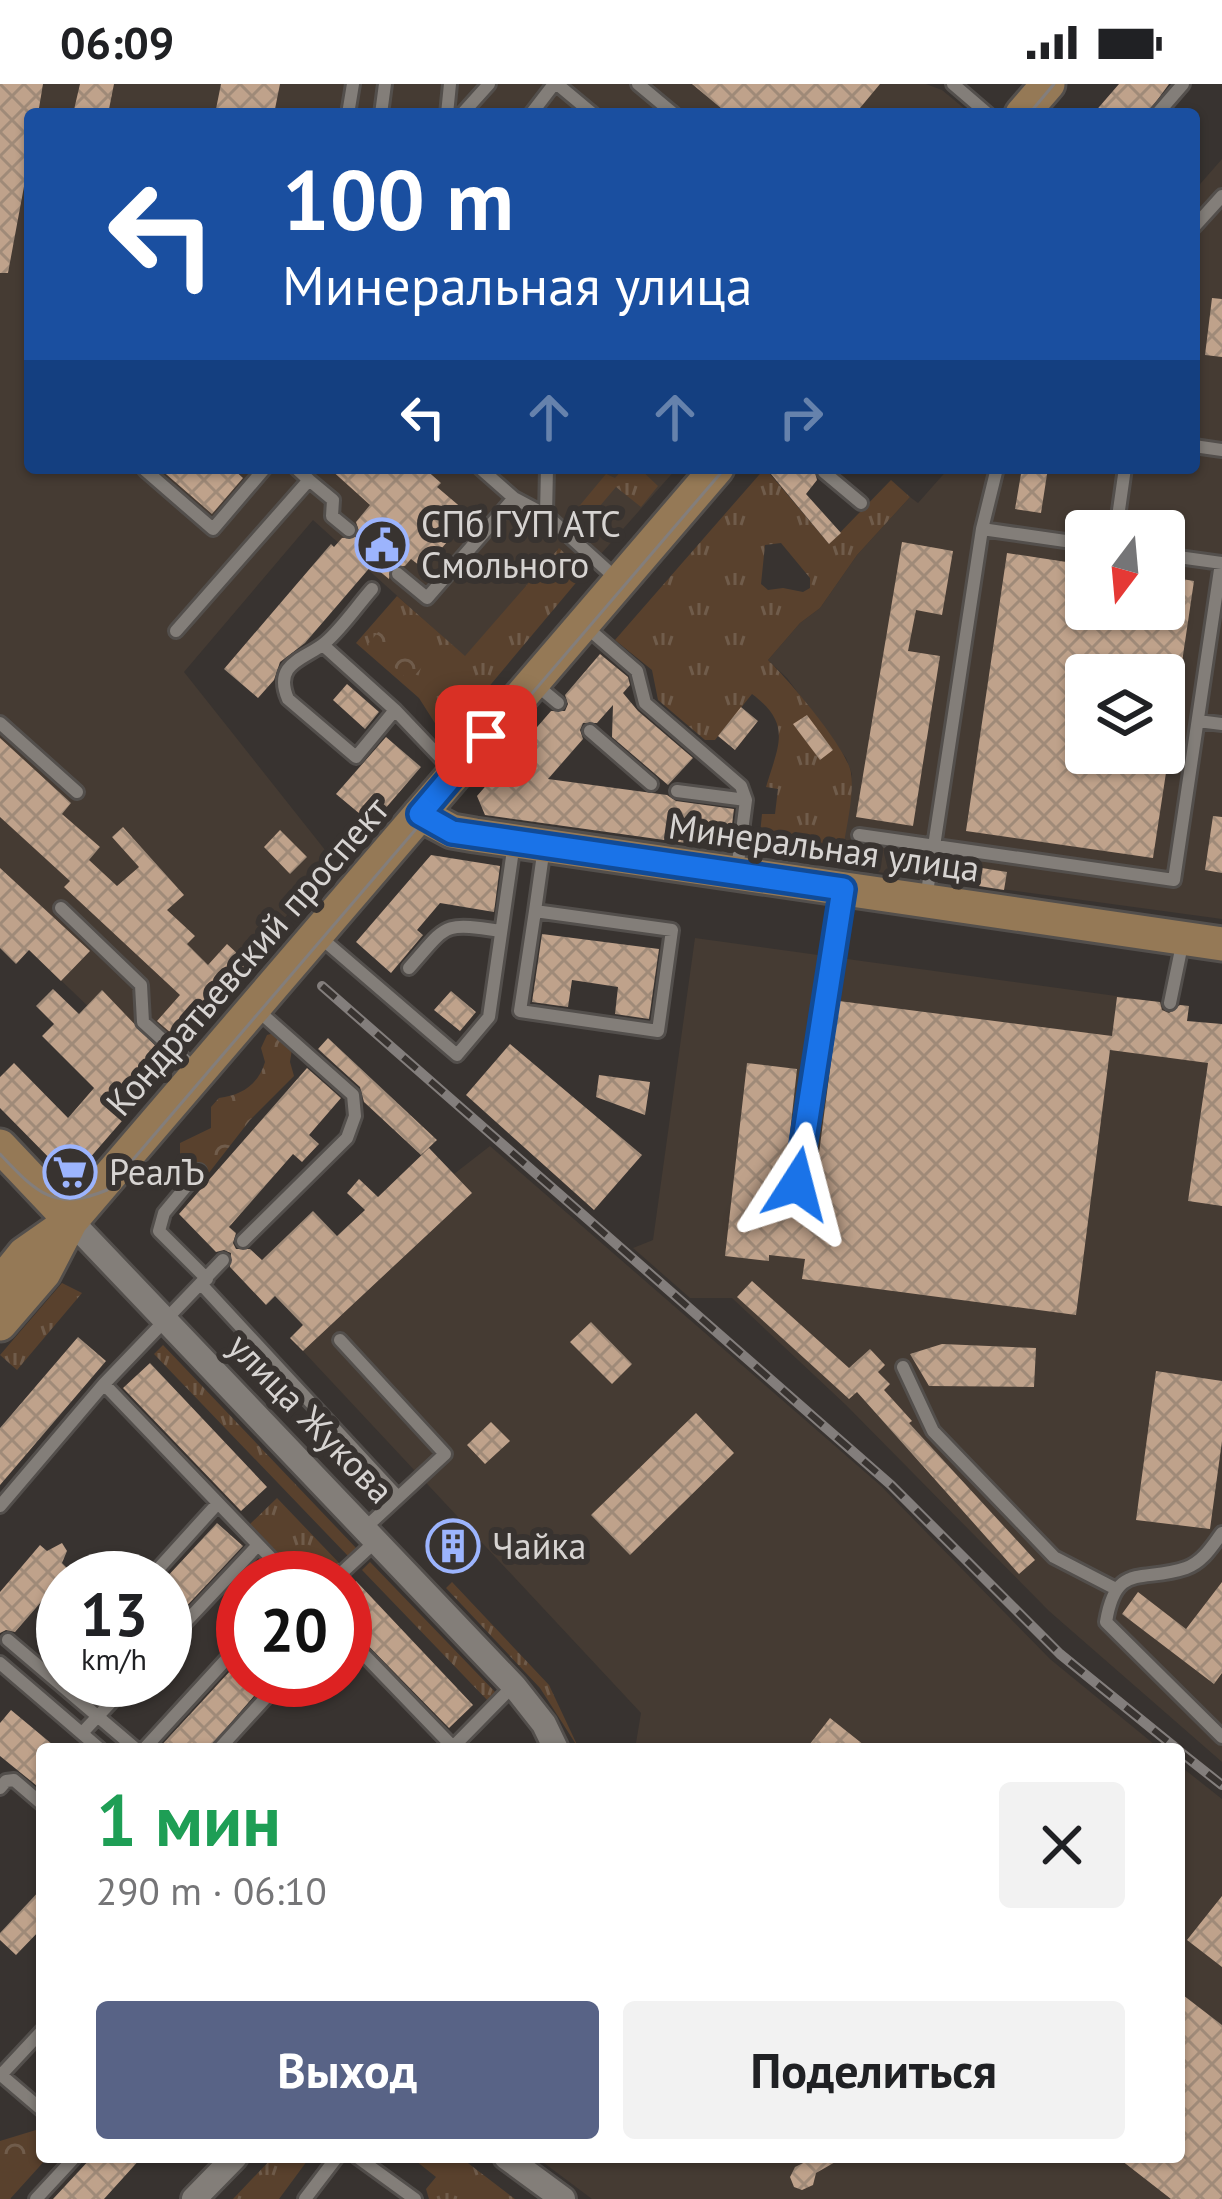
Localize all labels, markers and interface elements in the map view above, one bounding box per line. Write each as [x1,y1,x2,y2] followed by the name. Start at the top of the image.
[60,13,174,71] text: 06:09
[282,144,514,253] text: 100 m
[84,156,240,312] icon: left
[282,250,752,320] text: Минеральная улица
[390,384,456,450] icon: left
[516,384,582,450] icon: ahead
[642,384,708,450] icon: ahead
[768,384,834,450] icon: right
[421,500,621,588] place label: СПб ГУП АТС Смольного
[1065,510,1185,630] north arrow
[1065,510,1185,774] map controls
[354,517,410,573] public building icon: СПб ГУП АТС Смольного
[1065,654,1185,774] button: layers
[435,685,537,787] pin
[453,703,519,769] icon: arrive
[95,786,399,1125] street label: Кондратьевский проспект
[666,801,983,892] street label: Минеральная улица
[734,1121,860,1247] position arrow
[42,1144,98,1200] supermarket icon: РеалЪ
[109,1148,205,1195] place label: РеалЪ
[218,1323,404,1513] street label: улица Жукова
[425,1518,481,1574] building icon: Чайка
[492,1522,586,1569] place label: Чайка
[216,1551,372,1707] speed limit sign: 20
[80,1575,148,1653] text: 13
[81,1639,147,1678] text: km/h
[96,1773,281,1866] text: 1 мин
[999,1782,1125,1908] button: close
[96,1865,327,1916] text: 290 m · 06:10
[96,2001,599,2139] button: Выход
[623,2001,1125,2139] button: Поделиться

